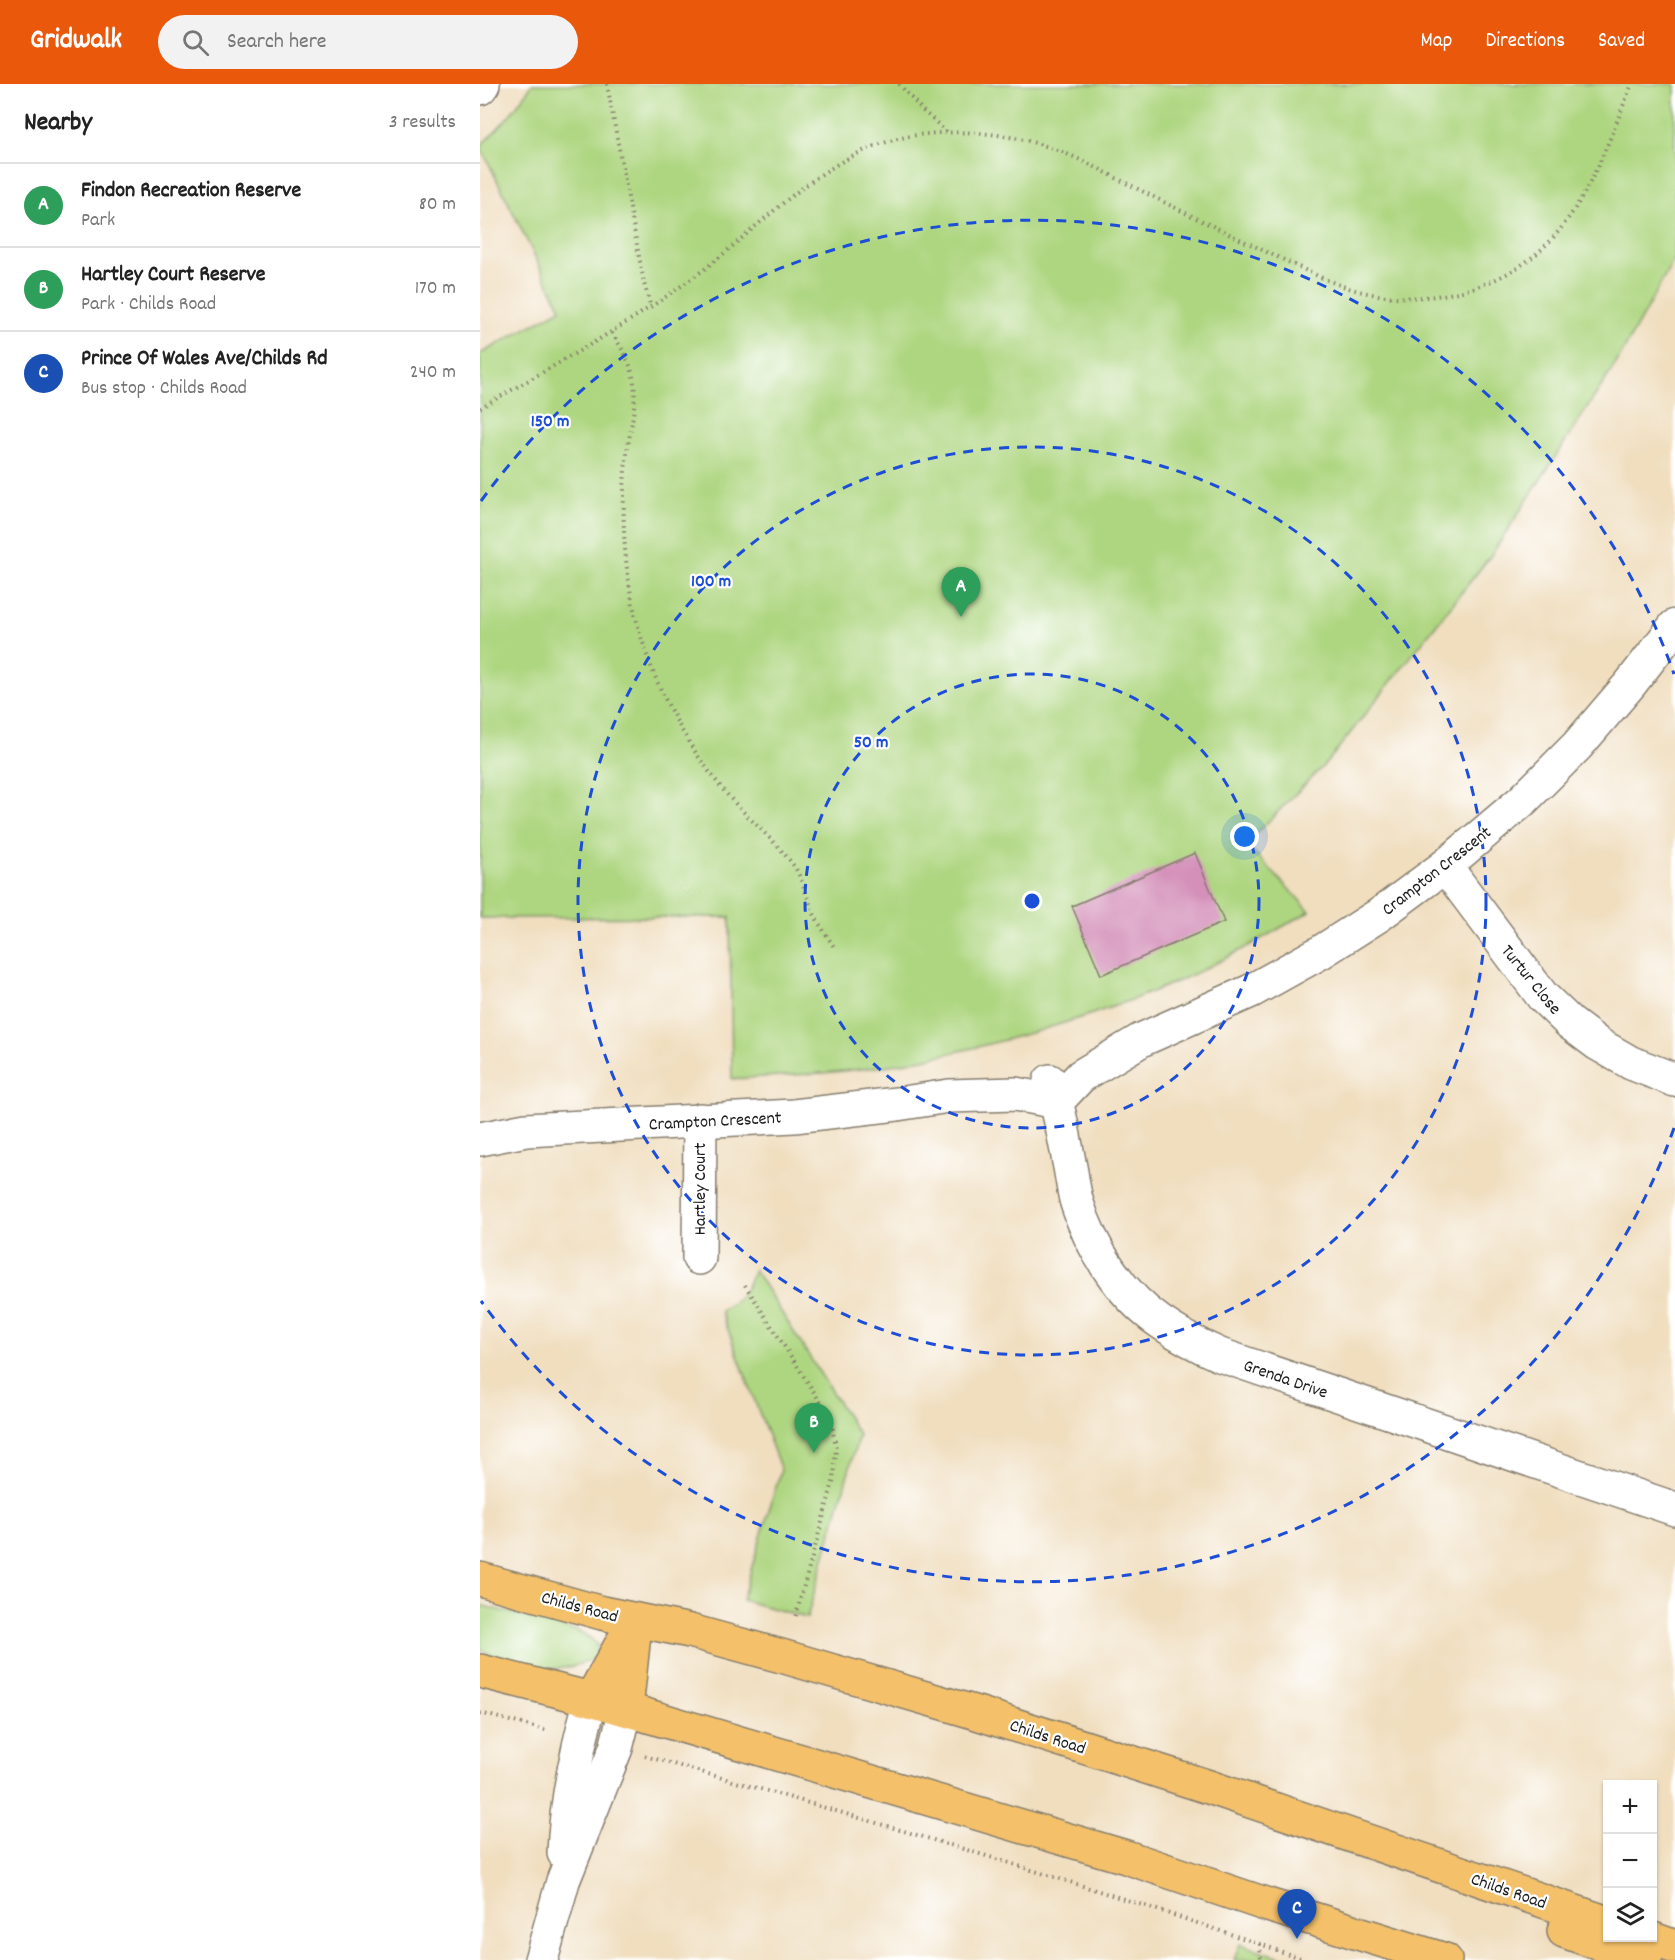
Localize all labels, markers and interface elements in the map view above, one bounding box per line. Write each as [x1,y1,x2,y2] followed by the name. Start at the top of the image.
[158,15,578,69] search box
[30,22,122,62] text: Gridwalk
[179,26,212,59] icon: search
[227,27,327,58] text: Search here
[1421,27,1452,57] text: Map
[1485,27,1565,57] text: Directions
[1598,27,1645,57] text: Saved
[24,105,92,142] text: Nearby
[389,109,456,137] text: 3 results
[81,176,301,207] text: Findon Recreation Reserve
[38,191,49,219] text: A
[419,191,456,219] text: 80 m
[81,207,115,235] text: Park
[81,260,266,291] text: Hartley Court Reserve
[39,275,48,303] text: B
[415,275,456,303] text: 170 m
[81,291,216,319] text: Park · Childs Road
[81,344,327,375] text: Prince Of Wales Ave/Childs Rd
[39,359,48,387] text: C
[410,359,456,387] text: 240 m
[81,375,247,403] text: Bus stop · Childs Road
[531,410,569,435] text: 150 m
[942,568,980,617] pin: A
[691,570,731,595] text: 100 m
[854,731,888,756] text: 50 m
[1377,821,1498,923] street label: Crampton Crescent
[1230,822,1259,851] your location
[1022,891,1042,911] centre of rings
[1494,940,1566,1021] street label: Turtur Close
[648,1107,783,1138] street label: Crampton Crescent
[689,1142,714,1235] street label: Hartley Court
[1240,1354,1331,1406] street label: Grenda Drive
[794,1404,834,1453] pin: B
[538,1586,621,1631] street label: Childs Road
[1006,1714,1088,1762] street label: Childs Road
[1603,1780,1657,1942] map controls
[1603,1780,1657,1834] button: +
[1603,1834,1657,1888] button: −
[1467,1868,1549,1917] street label: Childs Road
[1603,1888,1657,1942] button: layers
[1278,1890,1316,1939] pin: C

